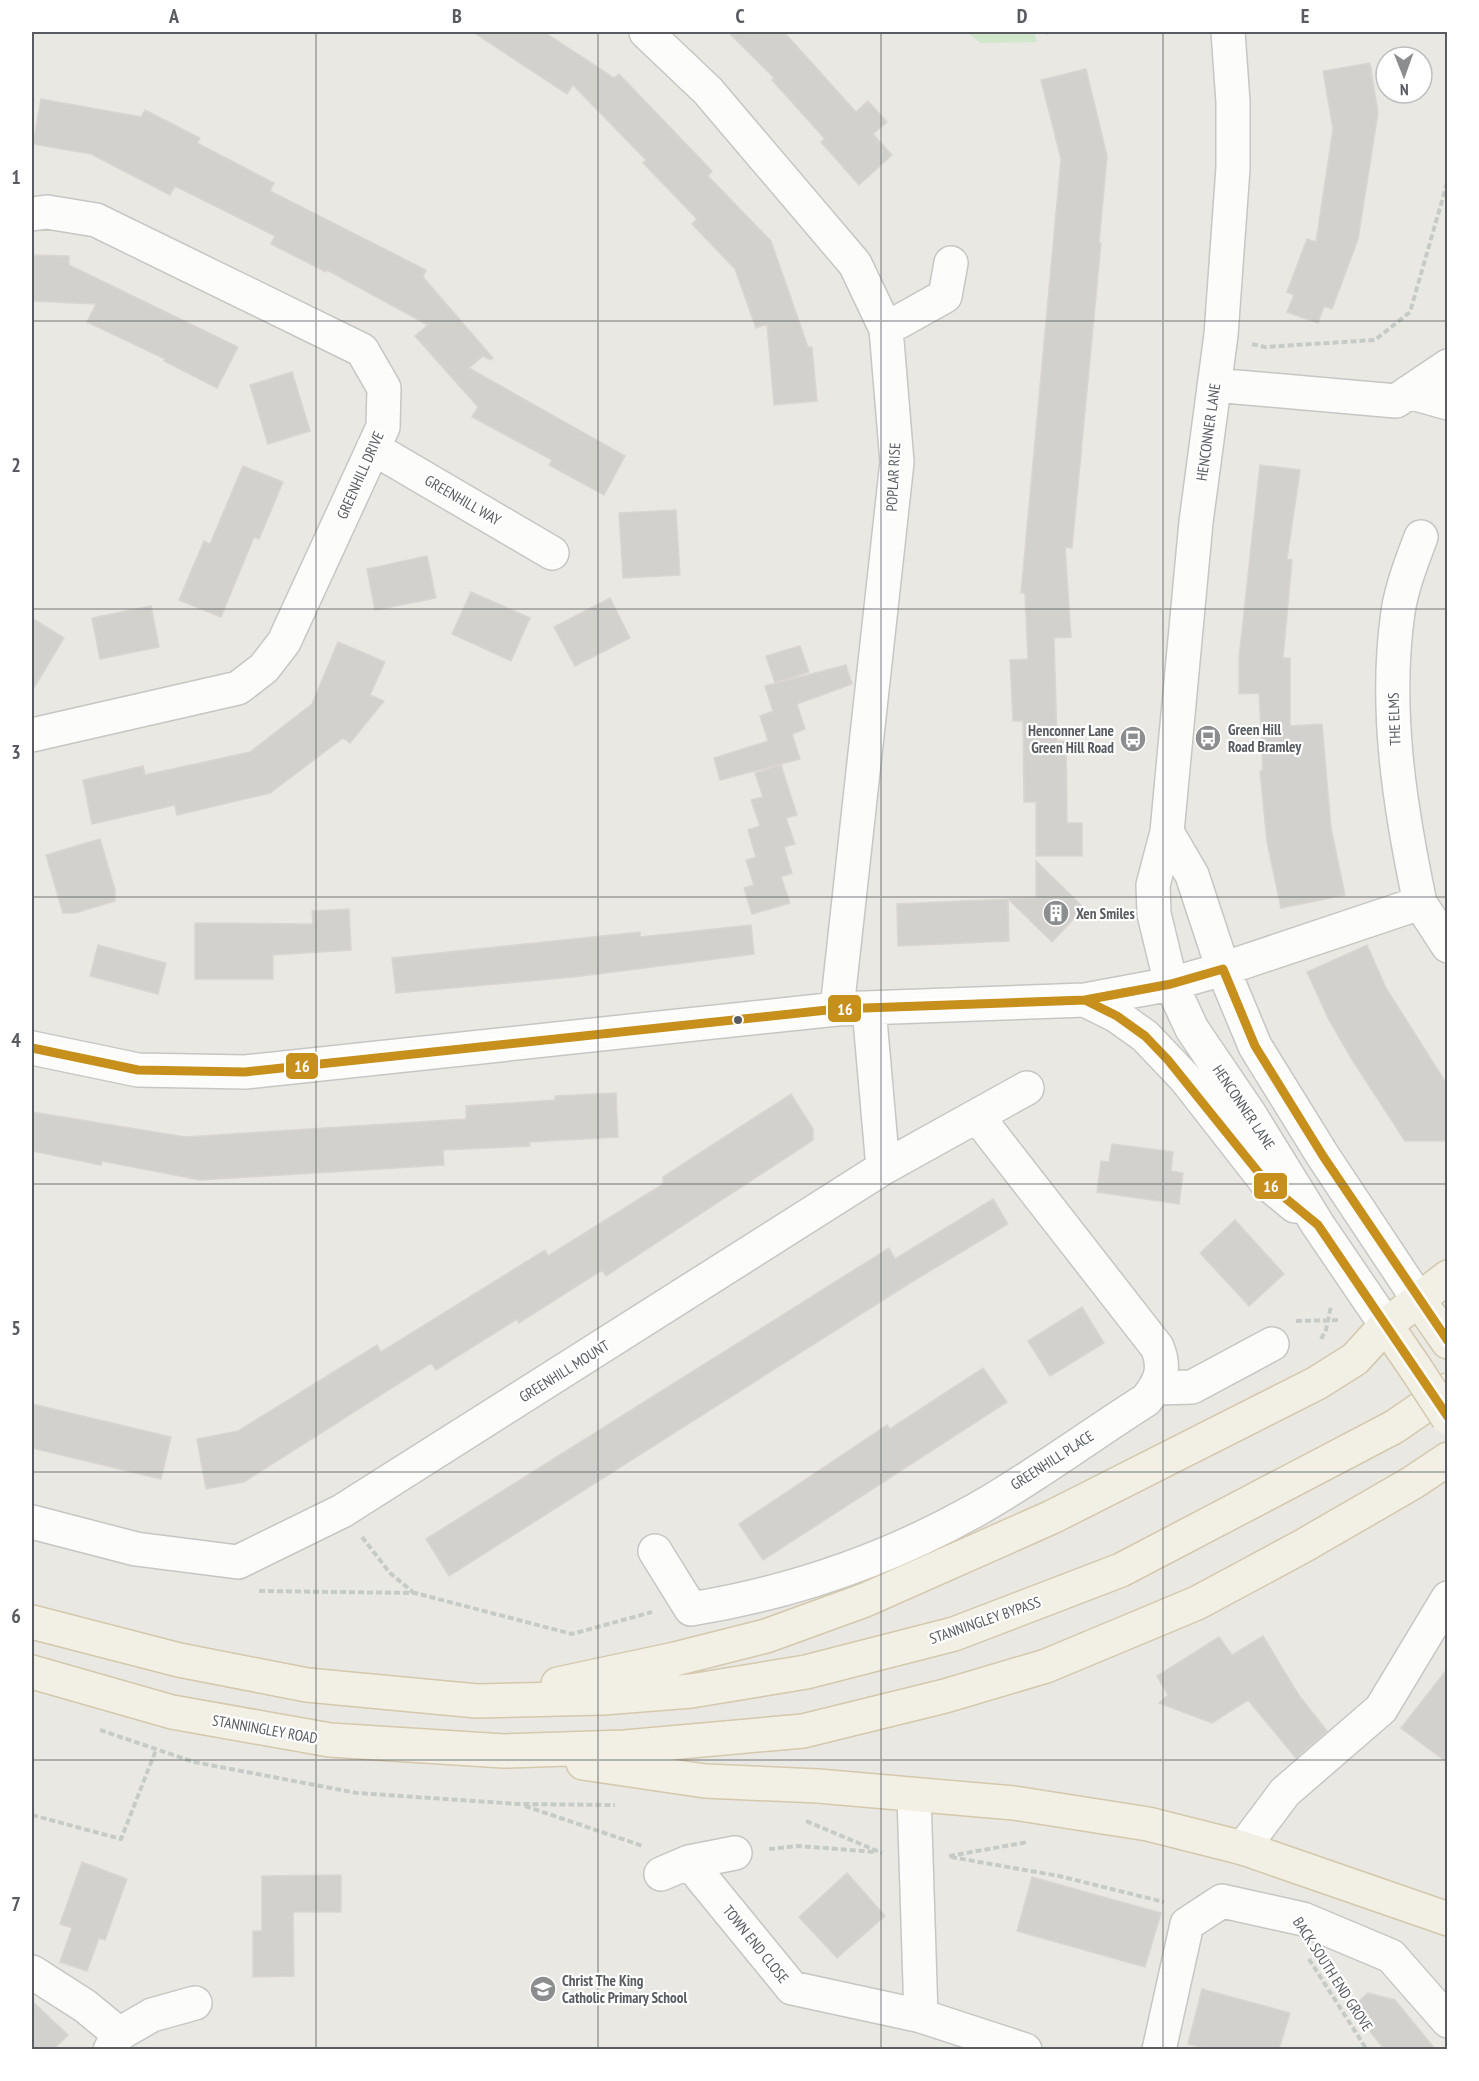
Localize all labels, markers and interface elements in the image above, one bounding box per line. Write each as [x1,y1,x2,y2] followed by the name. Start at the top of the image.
[168,3,180,29] text: A
[452,3,462,29] text: B
[735,3,745,29] text: C
[1017,3,1028,29] text: D
[1301,3,1309,29] text: E
[1374,45,1434,105] north arrow
[1400,80,1409,100] text: N
[11,164,21,190] text: 1
[1192,382,1224,482] street label: HENCONNER LANE
[332,428,388,522] street label: GREENHILL DRIVE
[882,442,904,512] street label: POPLAR RISE
[11,452,21,478] text: 2
[422,471,505,529] street label: GREENHILL WAY
[1384,692,1404,746] street label: THE ELMS
[1228,720,1302,756] place label: Green Hill Road Bramley
[1028,721,1114,757] place label: Henconner Lane Green Hill Road
[1193,723,1223,753] bus stop icon: Green Hill Road Bramley
[1118,724,1148,754] bus stop icon: Henconner Lane Green Hill Road
[11,739,21,765] text: 3
[1041,898,1071,928] building icon: Xen Smiles
[1076,904,1135,923] place label: Xen Smiles
[827,994,862,1023] line badge: 16
[837,999,853,1019] text: 16
[732,1014,744,1026] unlabelled marker
[11,1027,21,1053] text: 4
[285,1052,319,1080] line badge: 16
[294,1056,310,1076] text: 16
[1209,1061,1279,1153] street label: HENCONNER LANE
[1253,1172,1288,1200] line badge: 16
[1263,1176,1279,1196] text: 16
[11,1315,21,1341] text: 5
[515,1336,613,1406] street label: GREENHILL MOUNT
[1007,1426,1097,1494] street label: GREENHILL PLACE
[927,1592,1043,1648] street label: STANNINGLEY BYPASS
[11,1603,21,1629] text: 6
[211,1710,319,1748] street label: STANNINGLEY ROAD
[11,1891,21,1917] text: 7
[719,1901,793,1987] street label: TOWN END CLOSE
[1289,1913,1377,2035] street label: BACK SOUTH END GROVE
[562,1971,687,2007] place label: Christ The King Catholic Primary School
[528,1974,558,2004] school or university icon: Christ The King Catholic Primary School

